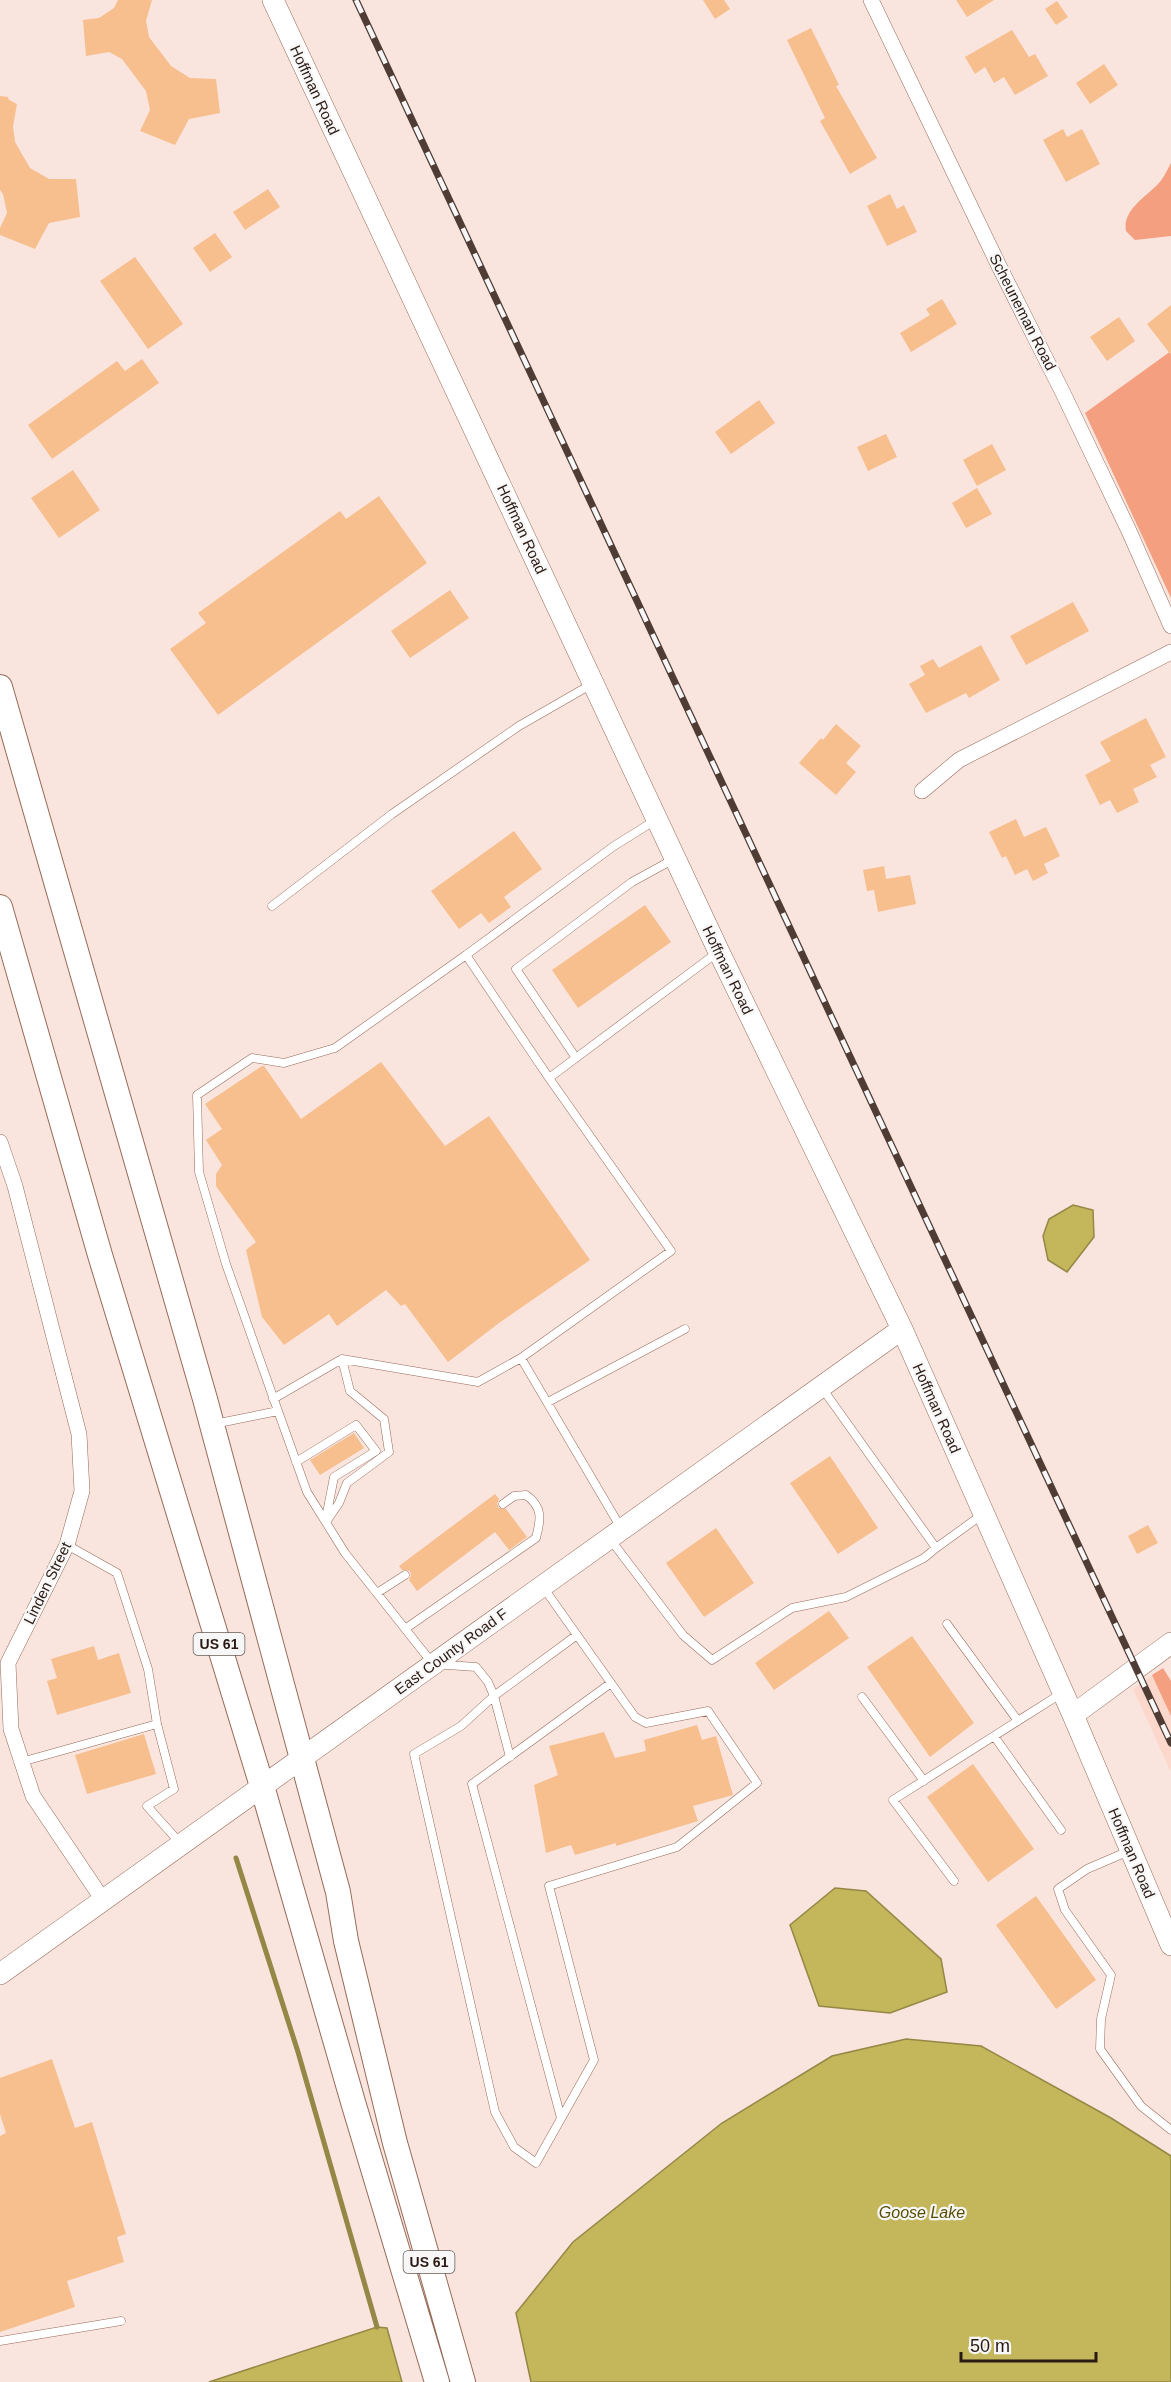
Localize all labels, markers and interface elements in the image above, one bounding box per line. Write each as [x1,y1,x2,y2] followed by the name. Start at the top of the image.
[287,43,343,137] street label: Hoffman Road
[986,251,1060,373] street label: Scheuneman Road
[494,482,550,576] street label: Hoffman Road
[699,923,757,1017] street label: Hoffman Road
[910,1360,964,1456] street label: Hoffman Road
[20,1538,75,1627] street label: Linden Street
[391,1604,511,1698] street label: East County Road F
[194,1633,244,1655] road number: US 61
[1105,1805,1159,1901] street label: Hoffman Road
[879,2204,965,2221] water label: Goose Lake
[404,2251,454,2273] road number: US 61
[961,2325,1096,2363] scale bar
[970,2336,1010,2356] text: 50 m

